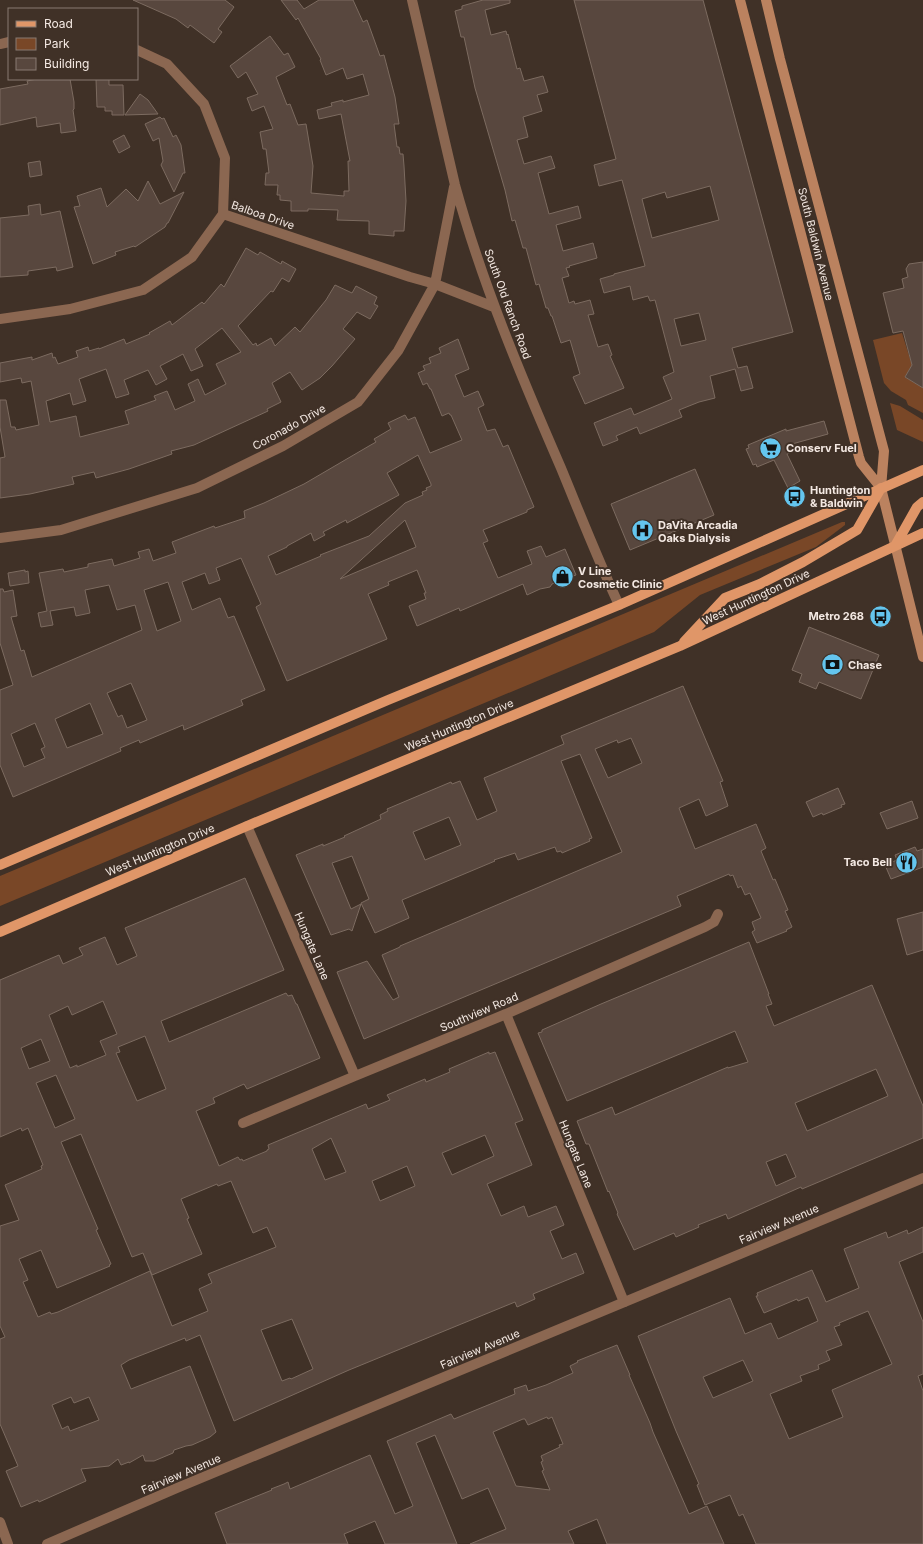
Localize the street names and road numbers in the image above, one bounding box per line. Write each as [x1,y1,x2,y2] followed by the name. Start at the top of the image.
[795,186,837,302] street label: South Baldwin Avenue
[229,198,297,232] street label: Balboa Drive
[482,247,534,361] street label: South Old Ranch Road
[250,401,328,453] street label: Coronado Drive
[700,566,812,628] street label: West Huntington Drive
[402,696,516,754] street label: West Huntington Drive
[103,821,217,879] street label: West Huntington Drive
[291,910,333,982] street label: Hungate Lane
[438,989,520,1035] street label: Southview Road
[556,1118,596,1190] street label: Hungate Lane
[737,1201,821,1247] street label: Fairview Avenue
[438,1326,522,1372] street label: Fairview Avenue
[139,1451,223,1497] street label: Fairview Avenue

